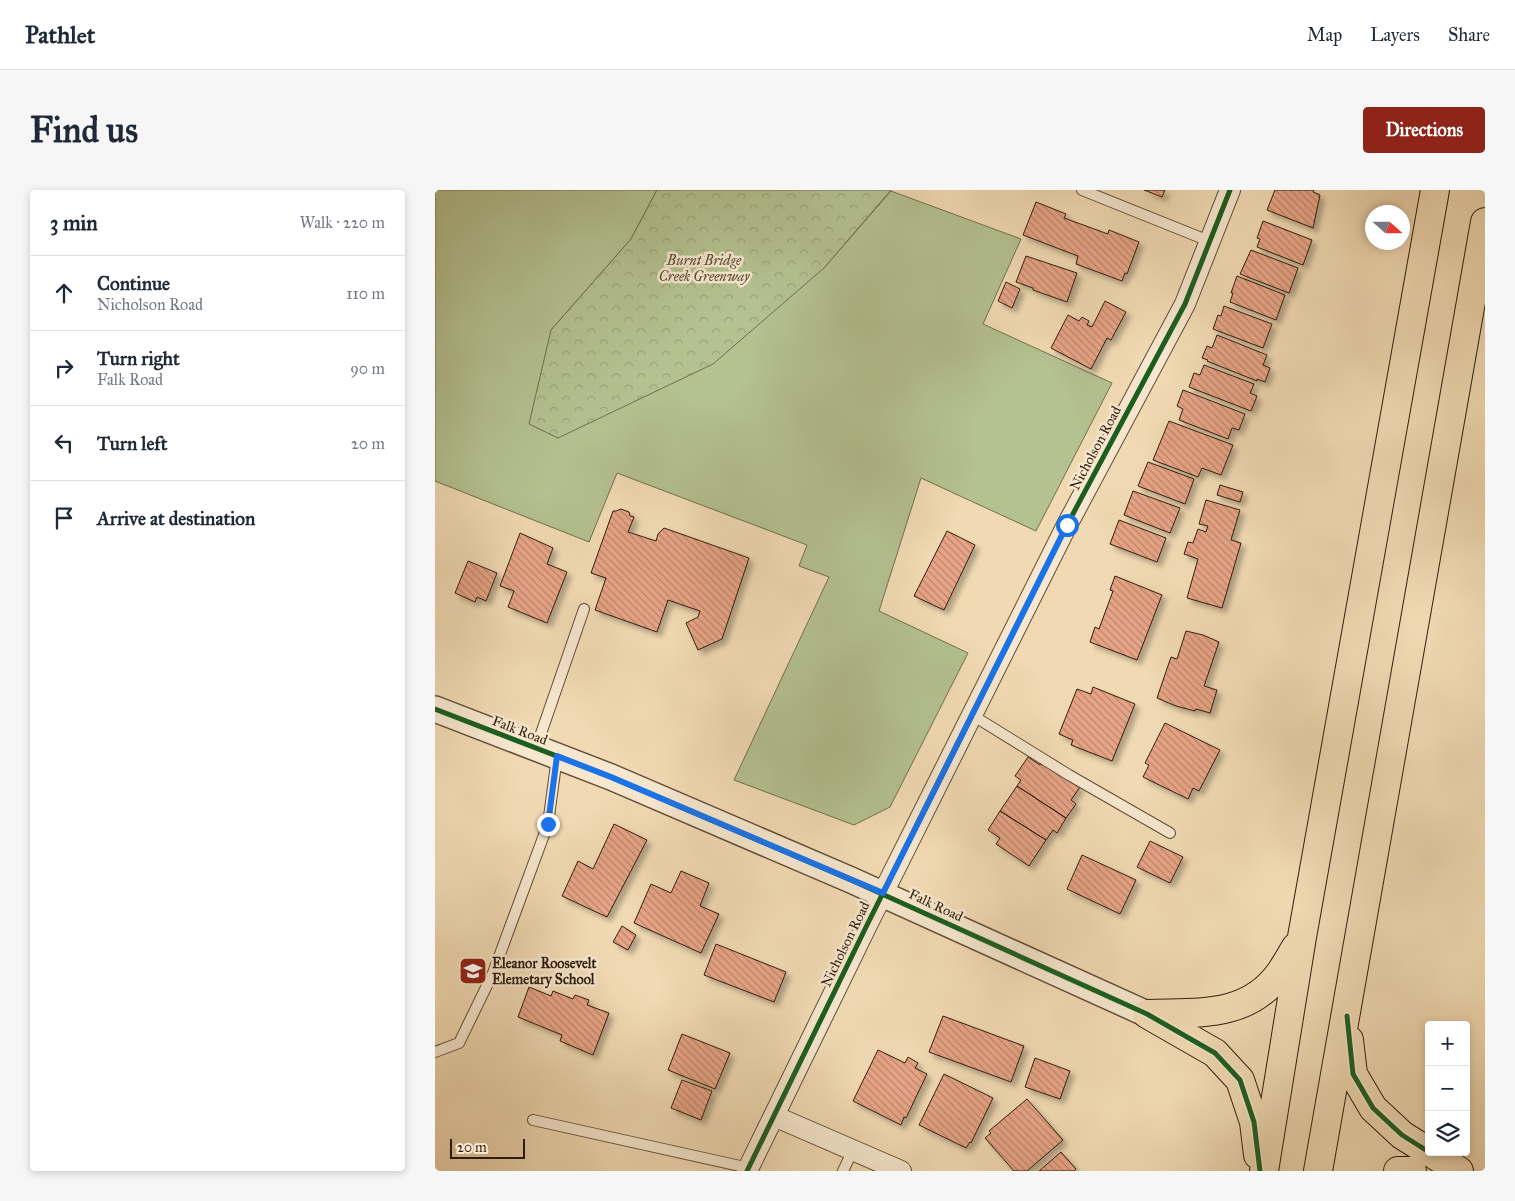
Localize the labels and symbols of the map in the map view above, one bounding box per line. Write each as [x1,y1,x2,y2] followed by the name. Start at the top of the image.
[1365,205,1410,250] north arrow
[659,252,750,285] park label: Burnt Bridge Creek Greenway
[1066,403,1125,493] street label: Nicholson Road
[1056,514,1079,537] route start
[490,712,550,749] street label: Falk Road
[537,813,560,836] route end
[906,886,966,925] street label: Falk Road
[817,899,873,990] street label: Nicholson Road
[492,955,597,989] place label: Eleanor Roosevelt Elemetary School
[458,956,488,986] school or university icon: Eleanor Roosevelt Elemetary School
[450,1136,525,1159] scale bar

